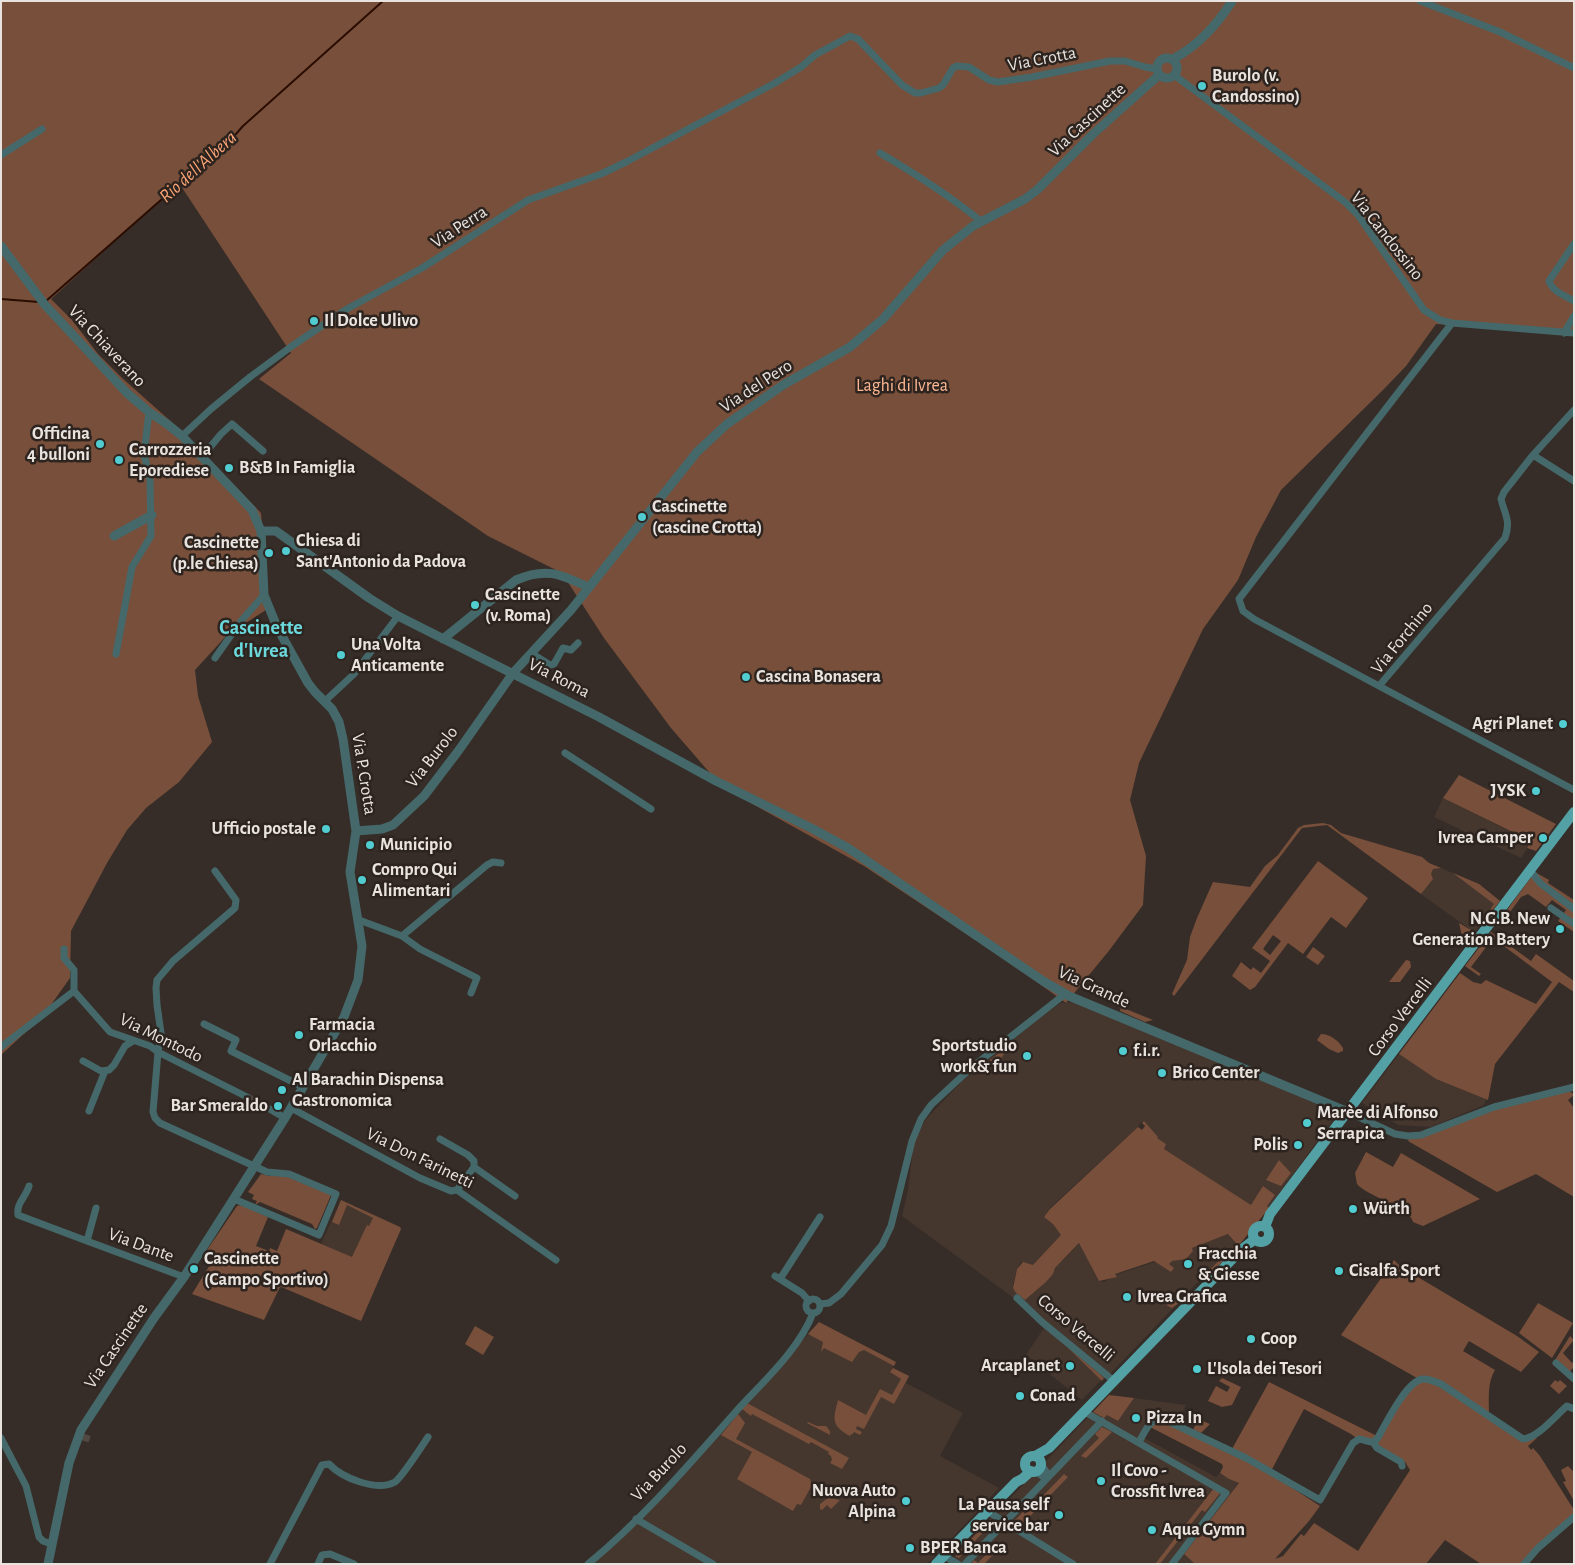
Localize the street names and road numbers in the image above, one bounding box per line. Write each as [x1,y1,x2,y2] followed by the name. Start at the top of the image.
[1006,42,1078,76] street label: Via Crotta
[1044,79,1130,161] street label: Via Cascinette
[1346,187,1428,285] street label: Via Candossino
[427,201,491,253] street label: Via Perra
[63,300,151,392] street label: Via Chiaverano
[716,355,796,417] street label: Via del Pero
[1366,598,1438,678] street label: Via Forchino
[524,653,594,703] street label: Via Roma
[401,722,463,792] street label: Via Burolo
[347,732,381,816] street label: Via P. Crotta
[1055,961,1133,1013] street label: Via Grande
[1363,973,1437,1061] street label: Corso Vercelli
[116,1009,206,1067] street label: Via Montodo
[363,1123,477,1193] street label: Via Don Farinetti
[105,1223,177,1267] street label: Via Dante
[1033,1290,1119,1366] street label: Corso Vercelli
[79,1299,153,1393] street label: Via Cascinette
[626,1438,692,1506] street label: Via Burolo

